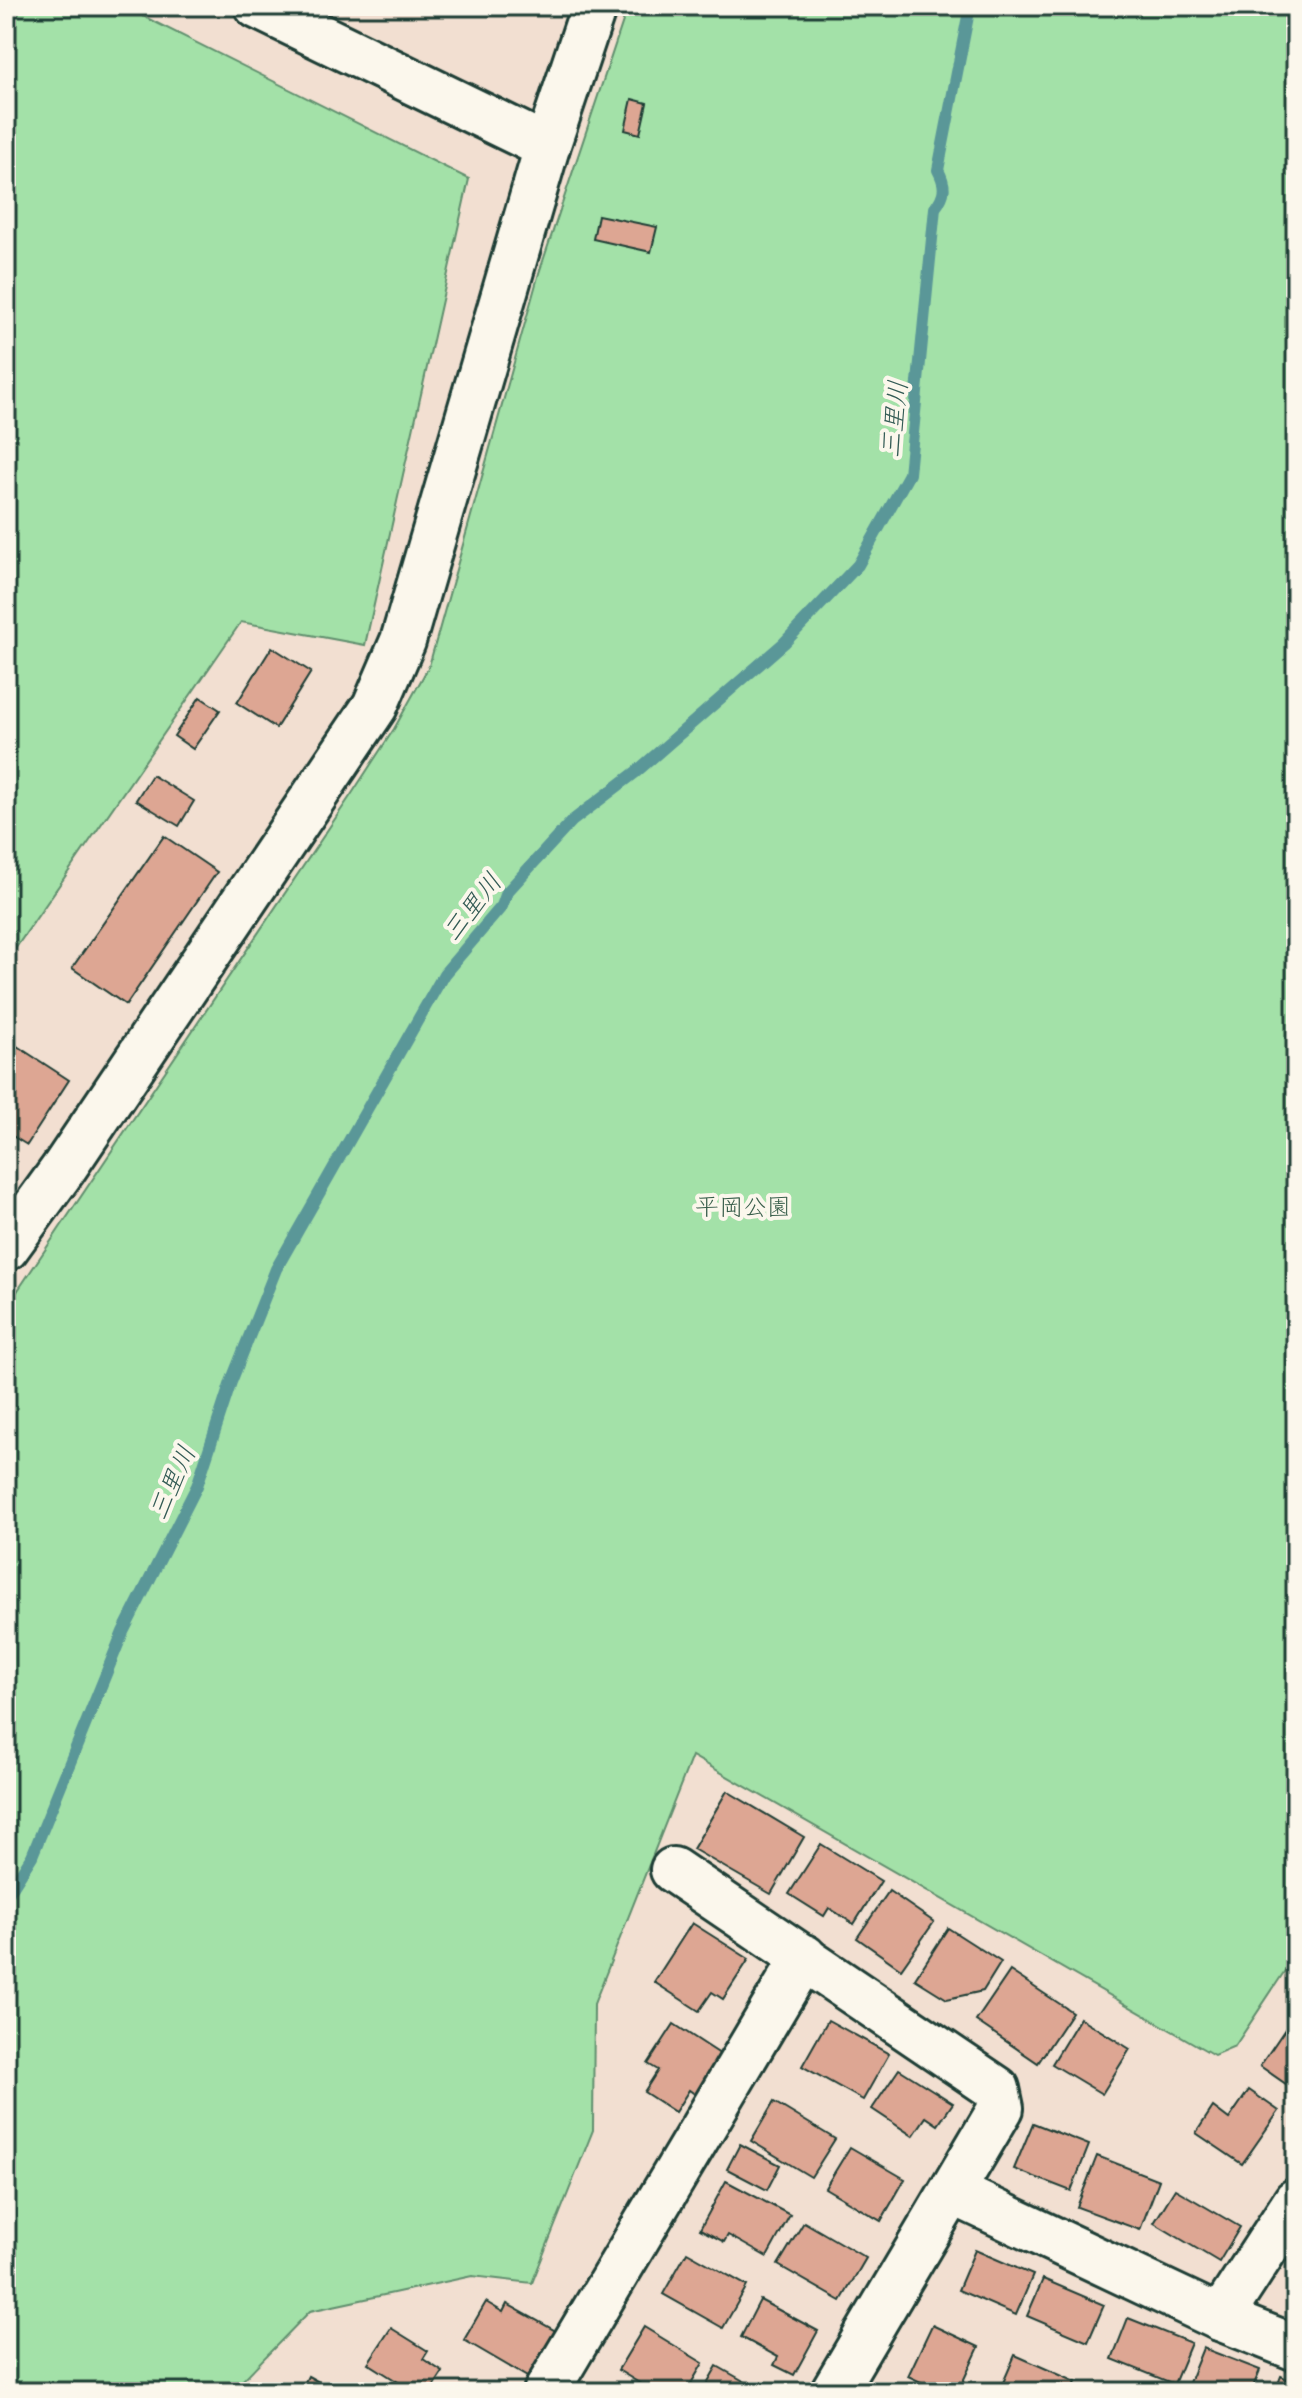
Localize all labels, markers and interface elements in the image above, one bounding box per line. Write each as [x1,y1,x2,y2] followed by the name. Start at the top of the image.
[872,378,914,460] water label: 三里川
[434,865,508,947] water label: 三里川
[695,1190,791,1221] park label: 平岡公園
[140,1439,202,1525] water label: 三里川

